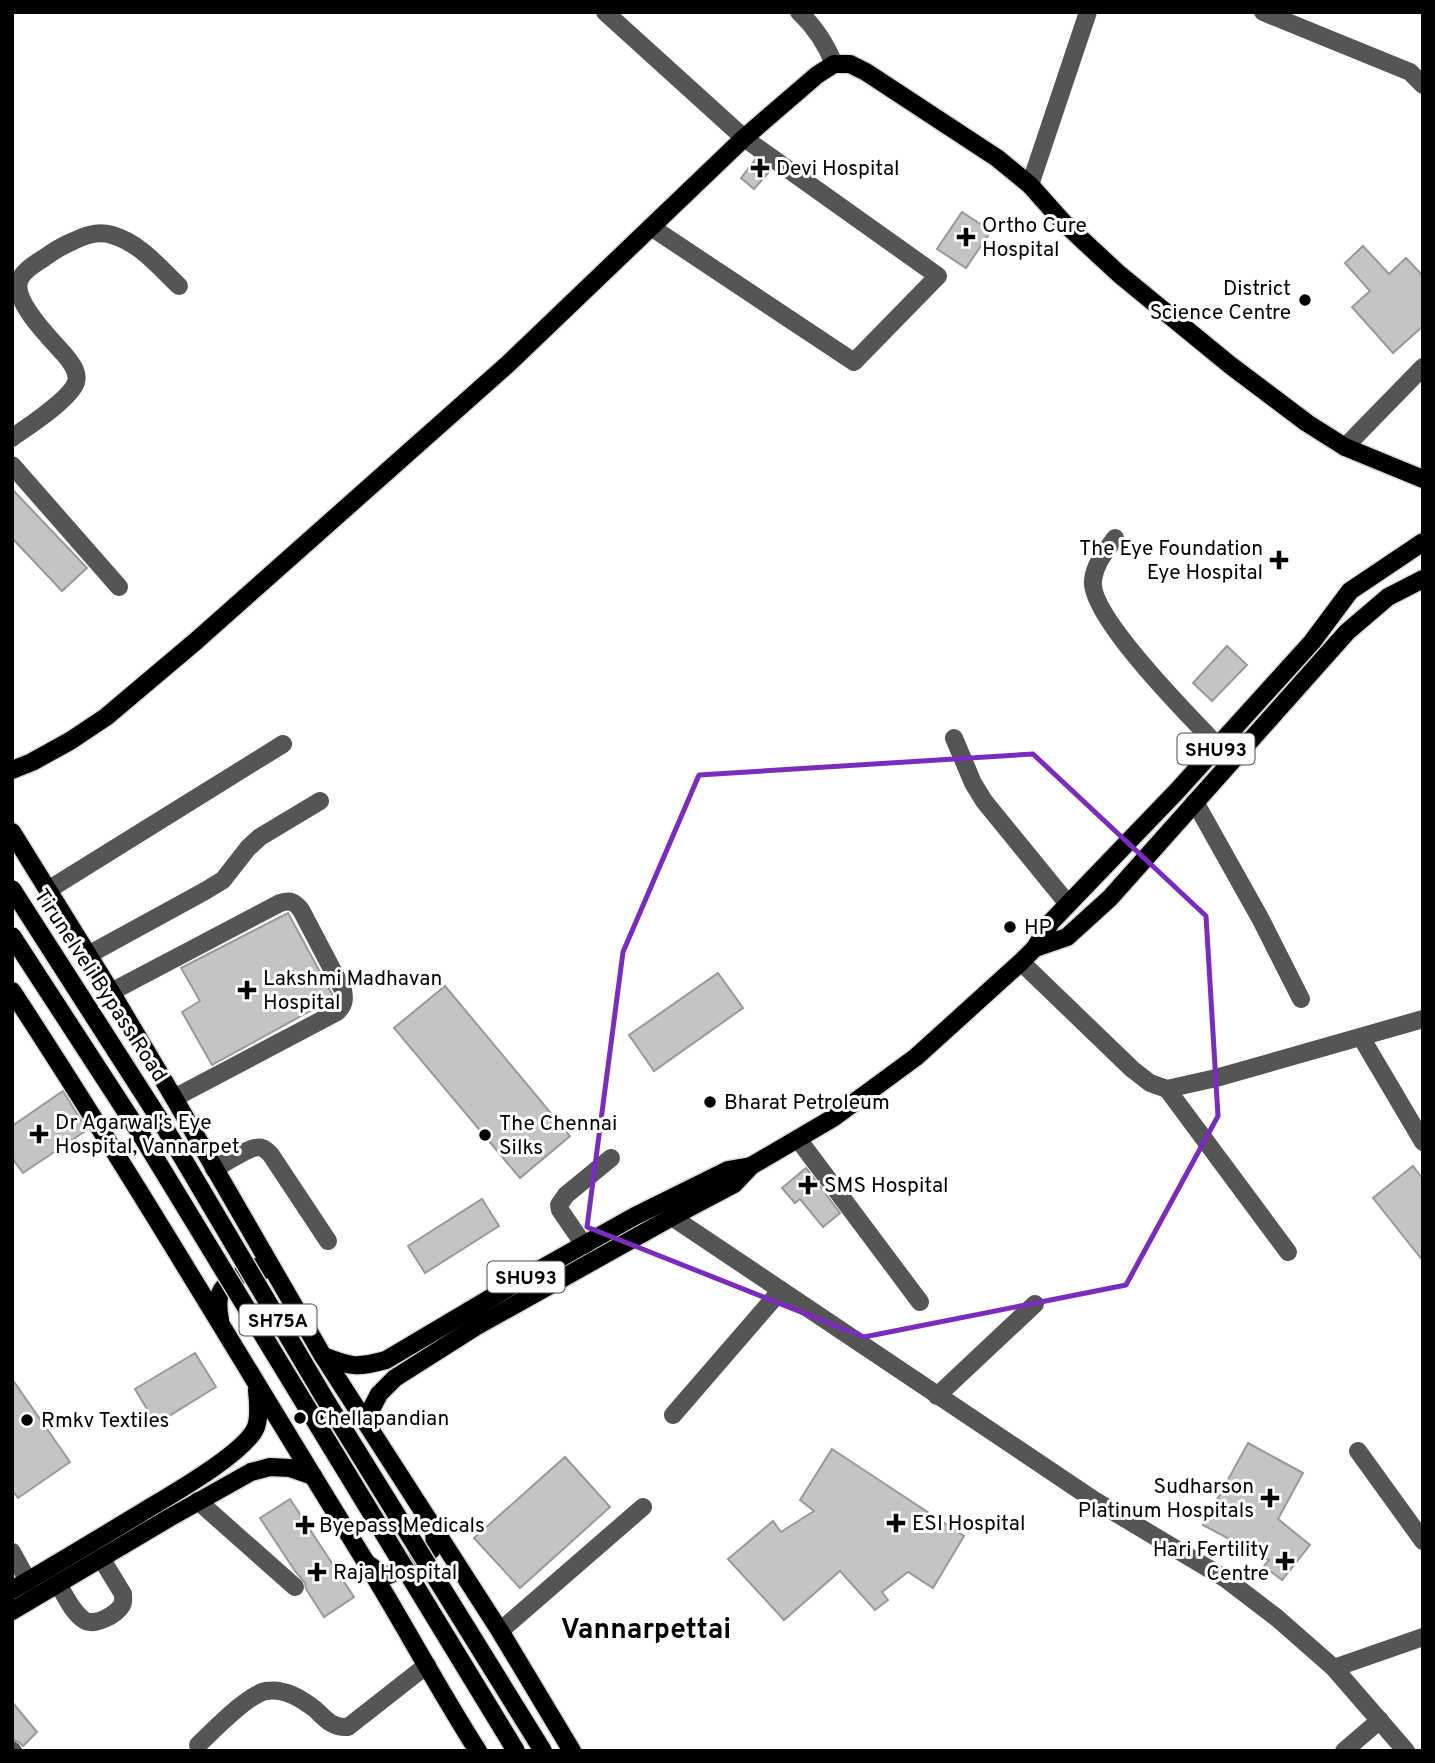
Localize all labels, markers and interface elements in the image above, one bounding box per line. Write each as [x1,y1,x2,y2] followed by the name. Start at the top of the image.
[776,156,900,183] place label: Devi Hospital
[750,158,770,178] marker: Devi Hospital
[982,213,1087,264] place label: Ortho Cure Hospital
[956,227,976,247] marker: Ortho Cure Hospital
[1150,276,1291,327] place label: District Science Centre
[1297,292,1313,308] marker: District Science Centre
[1079,536,1263,587] place label: The Eye Foundation Eye Hospital
[1269,550,1289,570] marker: The Eye Foundation Eye Hospital
[1178,734,1254,764] road number: SHU93
[27,884,172,1088] street label: Tirunelveli Bypass Road
[1024,915,1052,942] place label: HP
[1002,919,1018,935] marker: HP
[263,966,442,1017] place label: Lakshmi Madhavan Hospital
[237,980,257,1000] marker: Lakshmi Madhavan Hospital
[724,1090,890,1117] place label: Bharat Petroleum
[702,1094,718,1110] marker: Bharat Petroleum
[55,1110,240,1161] place label: Dr Agarwal's Eye Hospital, Vannarpet
[499,1111,617,1162] place label: The Chennai Silks
[29,1124,49,1144] marker: Dr Agarwal's Eye Hospital, Vannarpet
[477,1127,493,1143] marker: The Chennai Silks
[824,1173,949,1200] place label: SMS Hospital
[798,1175,818,1195] marker: SMS Hospital
[488,1261,564,1292] road number: SHU93
[240,1304,316,1336] road number: SH75A
[314,1406,449,1433] place label: Chellapandian
[41,1408,169,1435] place label: Rmkv Textiles
[292,1410,308,1426] marker: Chellapandian
[19,1412,35,1428] marker: Rmkv Textiles
[1078,1474,1254,1525] place label: Sudharson Platinum Hospitals
[1260,1488,1280,1508] marker: Sudharson Platinum Hospitals
[912,1511,1025,1538] place label: ESI Hospital
[319,1513,485,1540] place label: Byepass Medicals
[886,1513,906,1533] marker: ESI Hospital
[297,1517,313,1533] marker: Byepass Medicals
[1153,1537,1269,1588] place label: Hari Fertility Centre
[1275,1551,1295,1571] marker: Hari Fertility Centre
[333,1560,457,1587] place label: Raja Hospital
[307,1562,327,1582] marker: Raja Hospital
[561,1613,731,1649] district label: Vannarpettai

